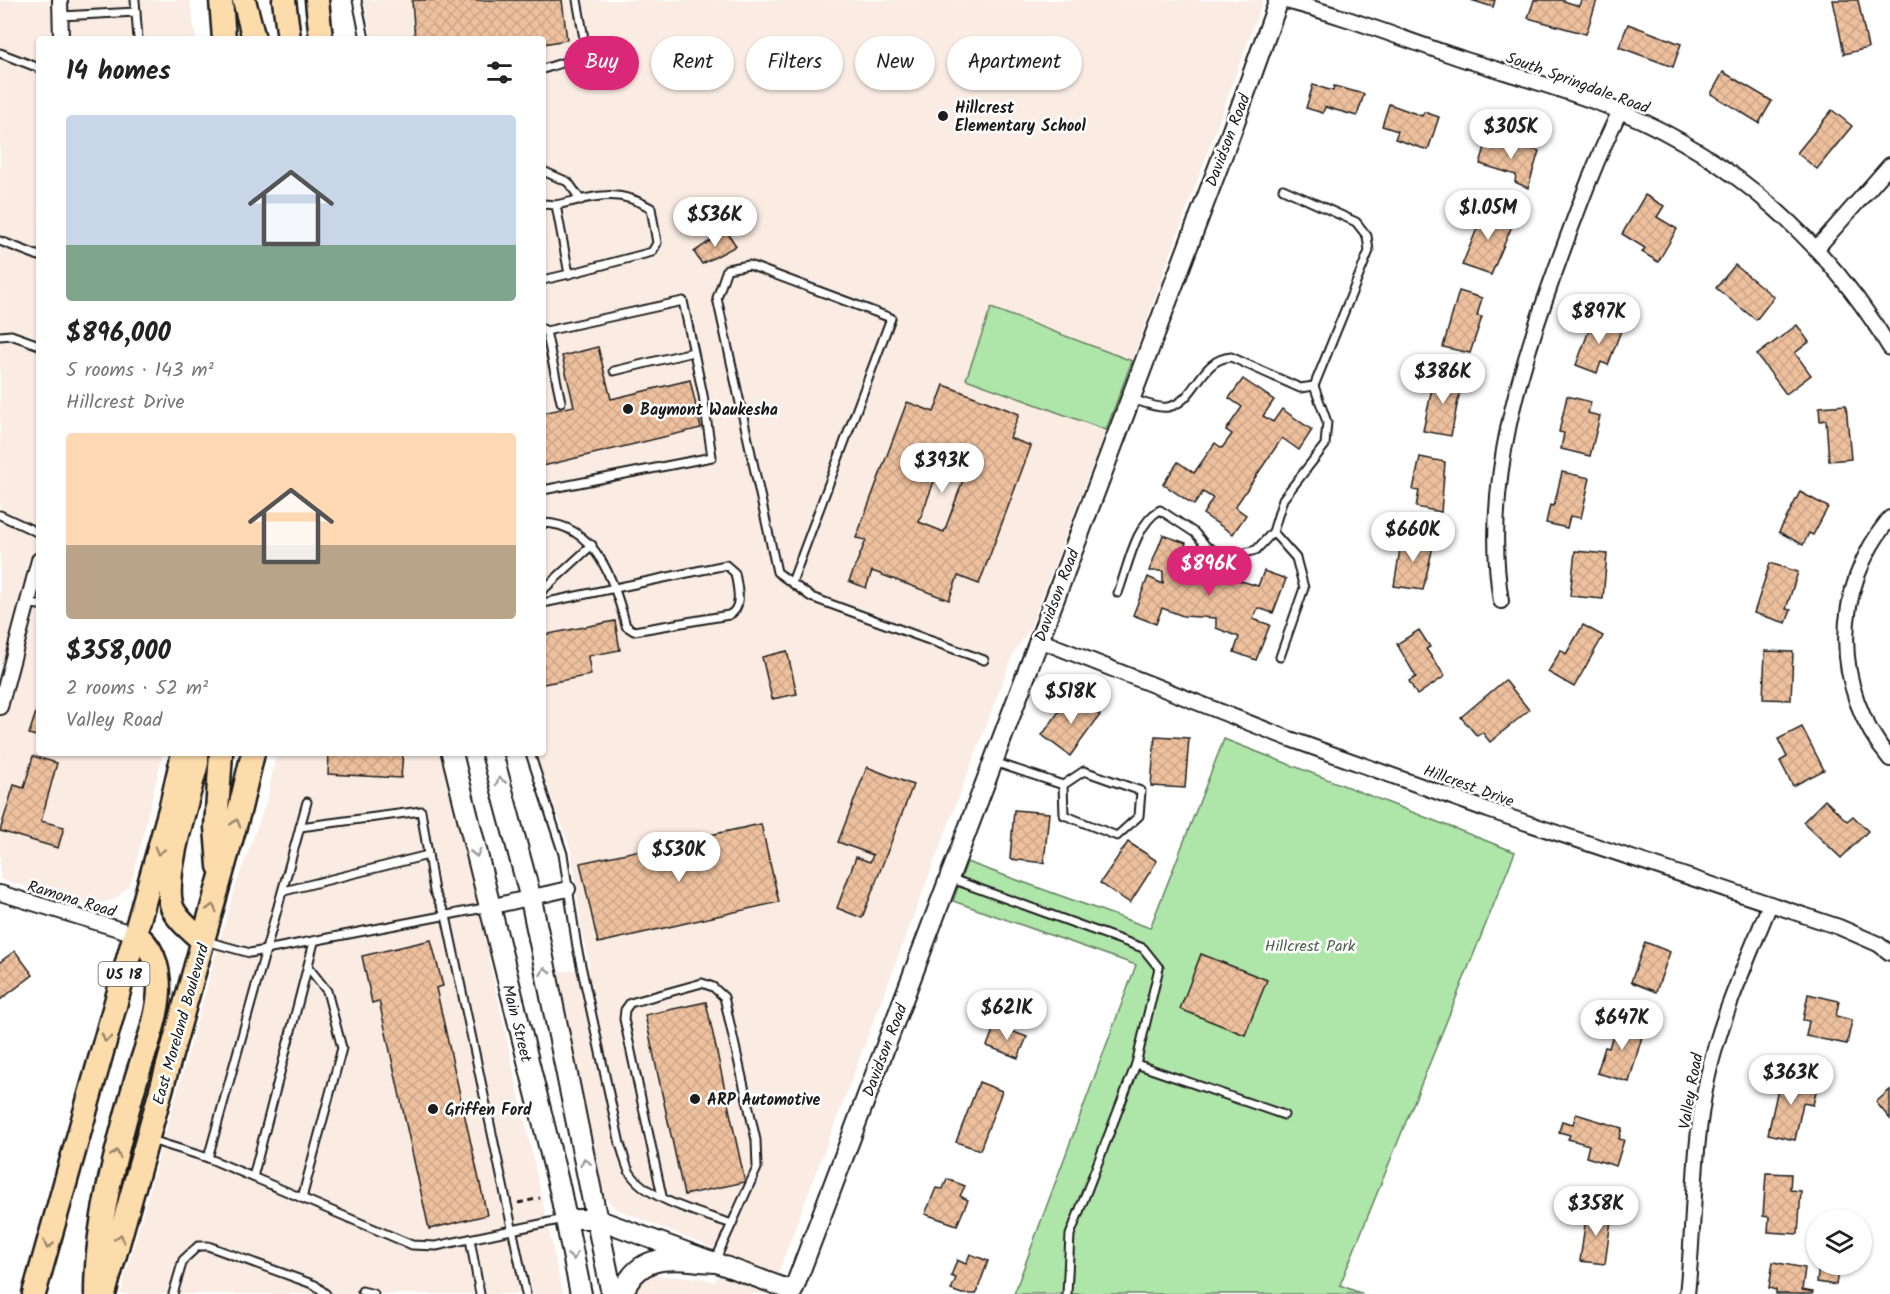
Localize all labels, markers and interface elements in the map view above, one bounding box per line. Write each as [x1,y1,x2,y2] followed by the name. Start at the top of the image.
[564,36,639,90] chip: Buy
[651,36,734,90] chip: Rent
[746,36,843,90] chip: Filters
[855,36,935,90] chip: New
[947,36,1082,90] chip: Apartment
[1502,46,1654,121] street label: South Springdale Road
[66,51,171,93] text: 14 homes
[483,56,516,89] icon: filters
[1199,90,1258,191] street label: Davidson Road
[955,96,1087,139] place label: Hillcrest Elementary School
[936,109,950,123] marker: Hillcrest Elementary School
[1469,109,1553,160] pin: $305K
[1483,112,1539,144] text: $305K
[237,154,345,262] icon: home
[1439,190,1537,241] pin: $1.05M
[1459,193,1517,225] text: $1.05M
[673,197,757,248] pin: $536K
[687,200,743,232] text: $536K
[1557,294,1641,345] pin: $897K
[1571,297,1627,329] text: $897K
[66,313,171,355] text: $896,000
[1401,354,1485,405] pin: $386K
[66,355,214,387] text: 5 rooms · 143 m²
[1414,357,1472,389] text: $386K
[66,387,184,419] text: Hillcrest Drive
[640,398,778,423] place label: Baymont Waukesha
[621,402,635,416] marker: Baymont Waukesha
[900,443,984,494] pin: $393K
[914,446,970,478] text: $393K
[237,472,345,580] icon: home
[1371,512,1455,563] pin: $660K
[1385,515,1441,547] text: $660K
[1028,545,1087,646] street label: Davidson Road
[1167,546,1251,597] pin: $896K
[1181,549,1237,581] text: $896K
[66,631,171,673] text: $358,000
[66,673,208,705] text: 2 rooms · 52 m²
[1029,674,1113,725] pin: $518K
[1045,677,1097,709] text: $518K
[66,705,162,737] text: Valley Road
[1420,758,1517,814] street label: Hillcrest Drive
[494,777,507,787] one-way arrow
[229,818,241,829] one-way arrow
[637,832,721,883] pin: $530K
[651,835,707,867] text: $530K
[154,845,166,855] one-way arrow
[469,848,482,858] one-way arrow
[24,874,120,925] street label: Ramona Road
[205,903,217,914] one-way arrow
[1265,934,1356,959] park label: Hillcrest Park
[146,940,217,1108] street label: East Moreland Boulevard
[98,962,150,986] road number: US 18
[540,966,553,976] one-way arrow
[495,982,538,1066] street label: Main Street
[965,990,1049,1041] pin: $621K
[981,993,1033,1025] text: $621K
[856,1000,915,1101] street label: Davidson Road
[1580,1000,1664,1051] pin: $647K
[1594,1003,1650,1035] text: $647K
[101,1032,113,1043] one-way arrow
[1672,1050,1711,1131] street label: Valley Road
[1749,1055,1833,1106] pin: $363K
[1763,1058,1819,1090] text: $363K
[707,1088,821,1113] place label: ARP Automotive
[688,1092,702,1106] marker: ARP Automotive
[445,1098,532,1123] place label: Griffen Ford
[426,1102,440,1116] marker: Griffen Ford
[109,1149,122,1159] one-way arrow
[579,1157,592,1167] one-way arrow
[1554,1186,1638,1237] pin: $358K
[1568,1189,1624,1221] text: $358K
[1806,1209,1872,1275] map controls
[1806,1209,1872,1275] button: layers
[113,1233,125,1244] one-way arrow
[43,1239,55,1249] one-way arrow
[566,1251,579,1261] one-way arrow

